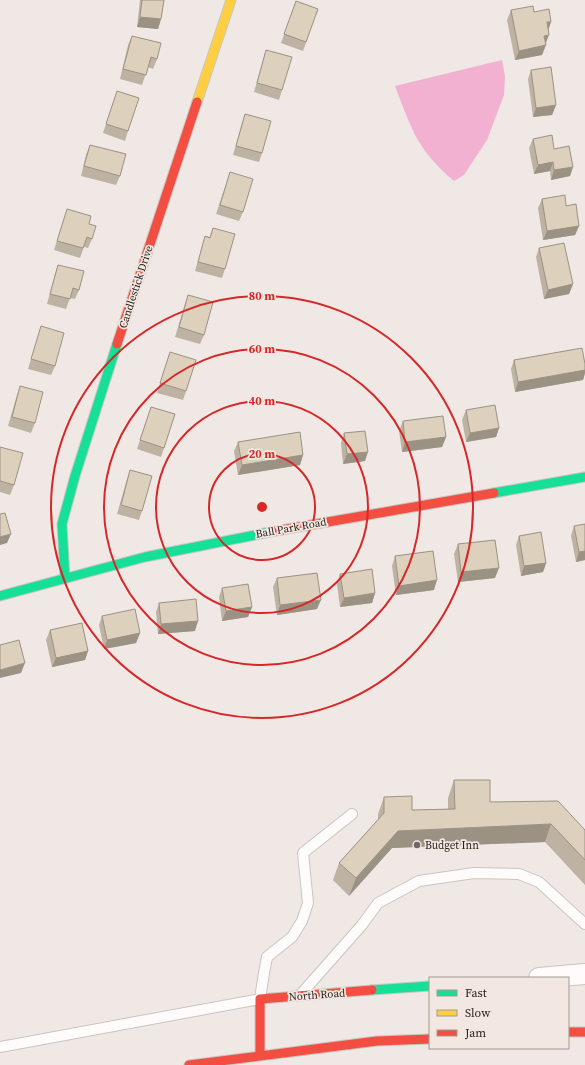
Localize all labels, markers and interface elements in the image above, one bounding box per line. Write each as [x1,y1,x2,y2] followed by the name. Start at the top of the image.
[116,243,157,330] street label: Candlestick Drive
[249,288,275,304] text: 80 m
[249,341,275,357] text: 60 m
[249,393,275,409] text: 40 m
[249,446,275,462] text: 20 m
[255,500,269,514] centre of rings
[254,514,328,542] street label: Ball Park Road
[425,838,479,853] place label: Budget Inn
[412,840,422,850] marker: Budget Inn
[429,977,569,1049] legend
[288,985,346,1004] street label: North Road
[465,985,487,1001] text: Fast
[465,1005,491,1021] text: Slow
[464,1025,486,1041] text: Jam

